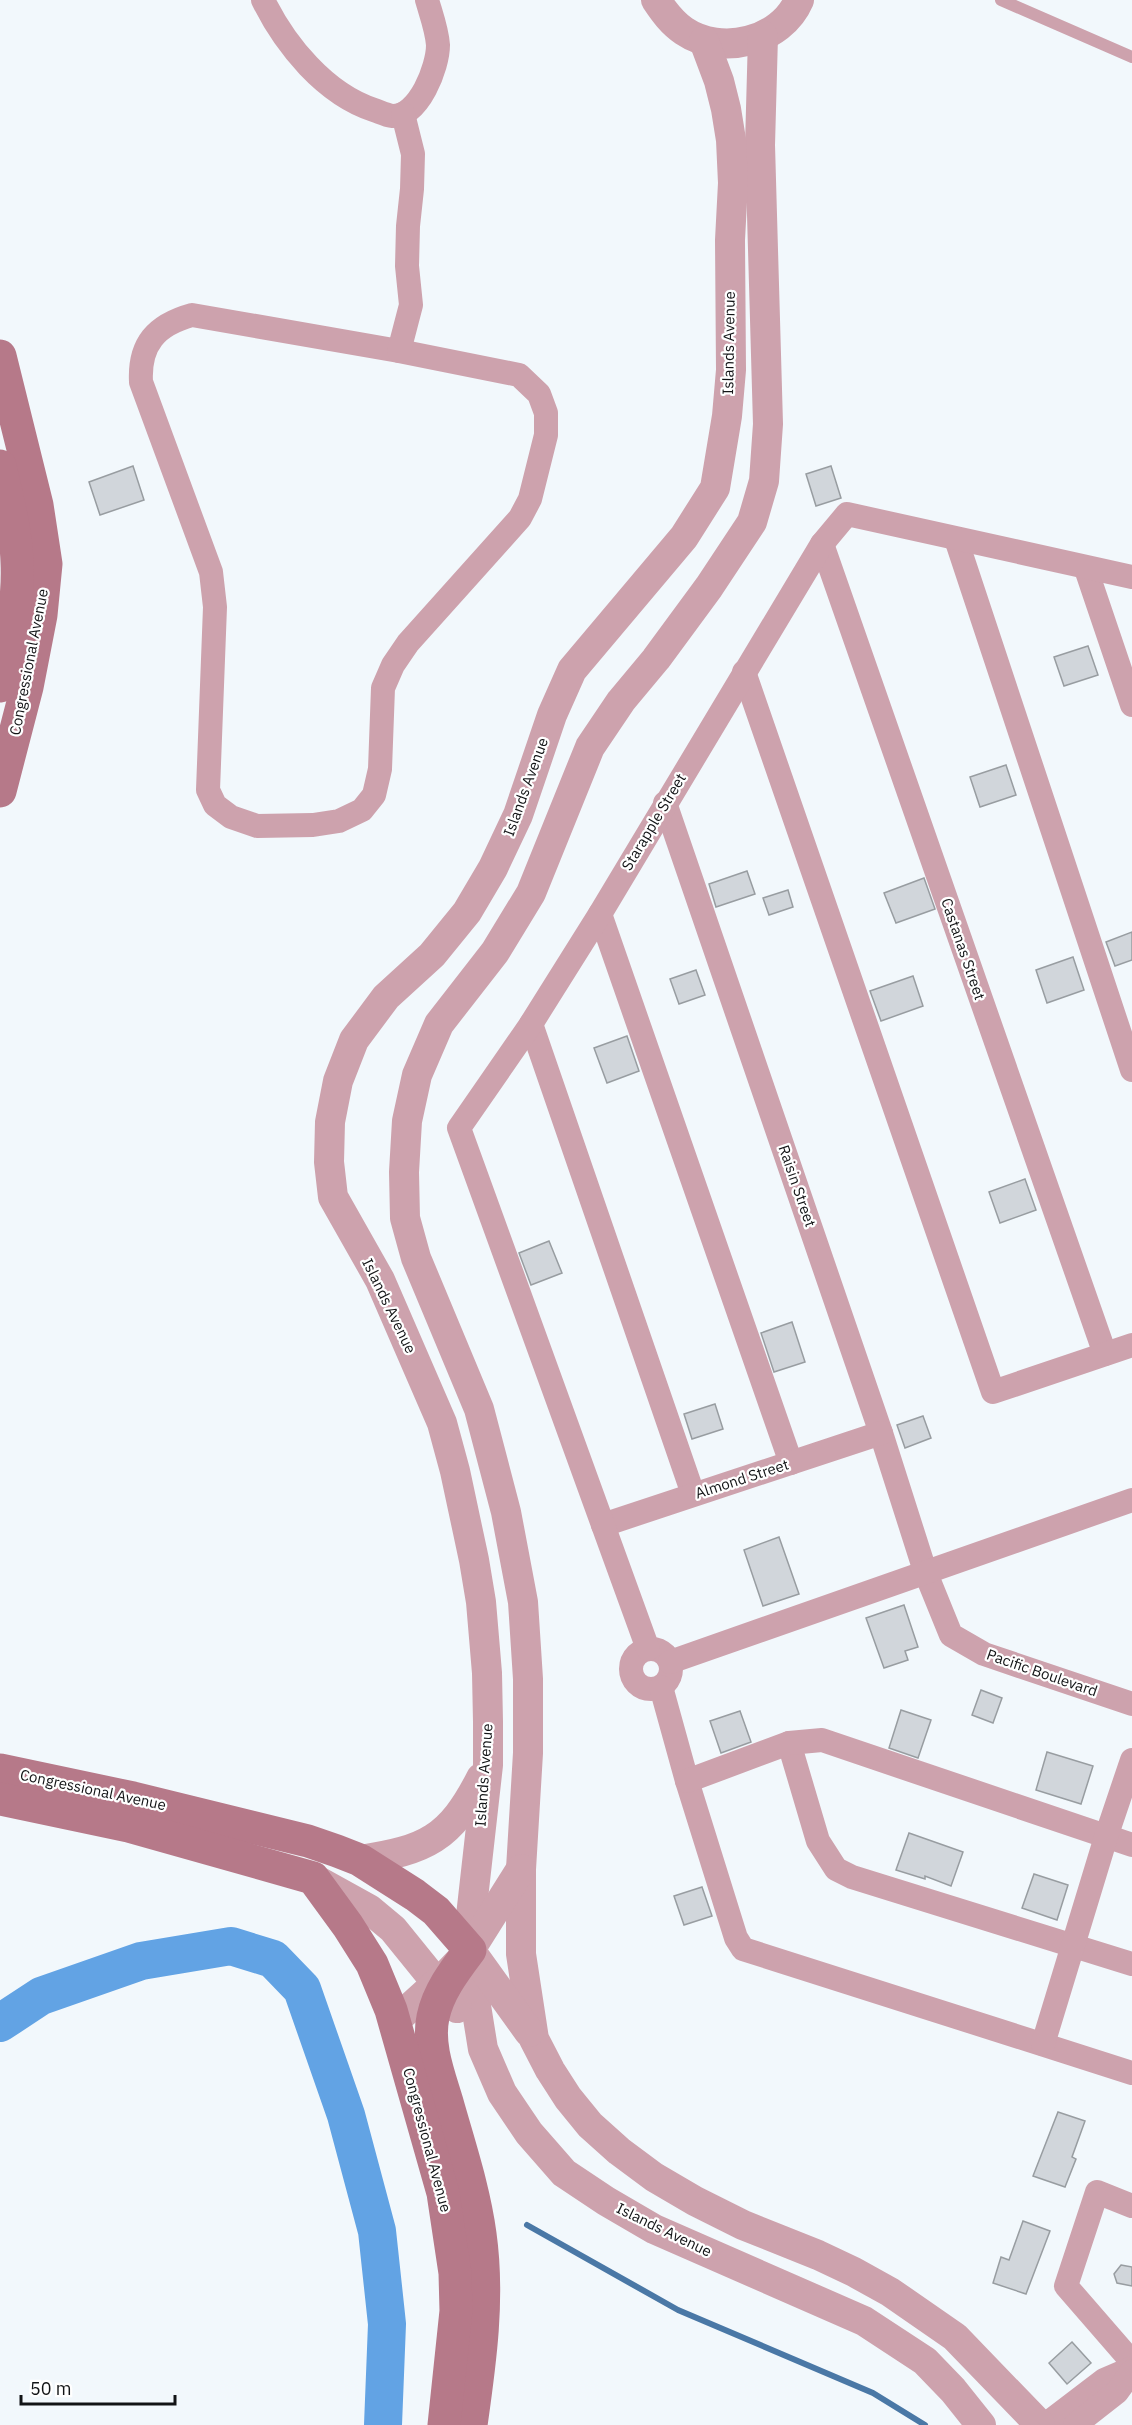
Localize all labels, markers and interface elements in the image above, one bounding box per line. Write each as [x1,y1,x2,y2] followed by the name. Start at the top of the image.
[718,291,739,395] street label: Islands Avenue
[5,587,52,737] street label: Congressional Avenue
[499,735,552,839] street label: Islands Avenue
[617,770,690,874] street label: Starapple Street
[937,895,990,1002] street label: Castanas Street
[775,1142,820,1229] street label: Raisin Street
[358,1255,421,1356] street label: Islands Avenue
[693,1454,791,1503] street label: Almond Street
[984,1645,1100,1700] street label: Pacific Boulevard
[470,1723,497,1827] street label: Islands Avenue
[18,1765,168,1814] street label: Congressional Avenue
[399,2066,456,2214] street label: Congressional Avenue
[614,2198,715,2261] street label: Islands Avenue
[21,2368,176,2406] scale bar
[30,2377,72,2400] text: 50 m

